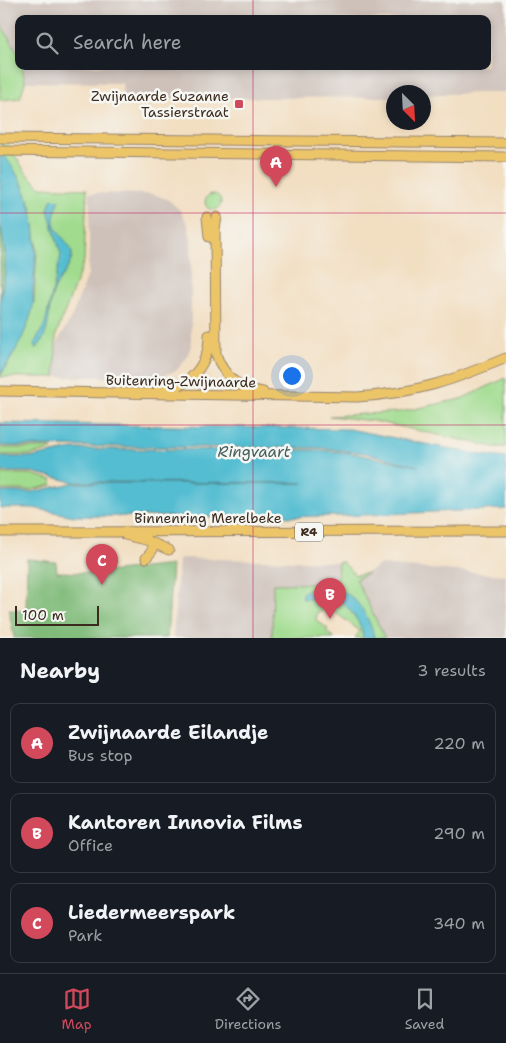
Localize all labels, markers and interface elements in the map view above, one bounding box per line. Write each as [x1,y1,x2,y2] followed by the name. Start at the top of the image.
[15,15,491,70] search box
[33,29,61,57] icon: search
[73,30,182,55] text: Search here
[386,85,431,130] north arrow
[91,87,229,121] place label: Zwijnaarde Suzanne Tassierstraat
[233,98,245,110] marker: Zwijnaarde Suzanne Tassierstraat
[260,146,292,187] pin: A
[279,363,305,389] your location
[106,371,256,391] street label: Buitenring-Zwijnaarde
[218,442,291,462] water label: Ringvaart
[134,509,282,527] street label: Binnenring Merelbeke
[295,522,323,542] road number: R4
[86,544,118,585] pin: C
[314,578,346,619] pin: B
[15,603,99,626] scale bar
[22,606,64,624] text: 100 m
[20,657,100,685] text: Nearby
[417,660,486,681] text: 3 results
[68,720,268,745] text: Zwijnaarde Eilandje
[31,733,43,754] text: A
[433,733,485,754] text: 220 m
[68,745,133,766] text: Bus stop
[68,810,303,835] text: Kantoren Innovia Films
[32,823,42,844] text: B
[433,823,485,844] text: 290 m
[68,835,113,856] text: Office
[68,900,235,925] text: Liedermeerspark
[32,913,42,934] text: C
[433,913,485,934] text: 340 m
[68,925,102,946] text: Park
[62,985,92,1033] tab: Map
[215,985,281,1033] tab: Directions
[405,985,444,1033] tab: Saved

